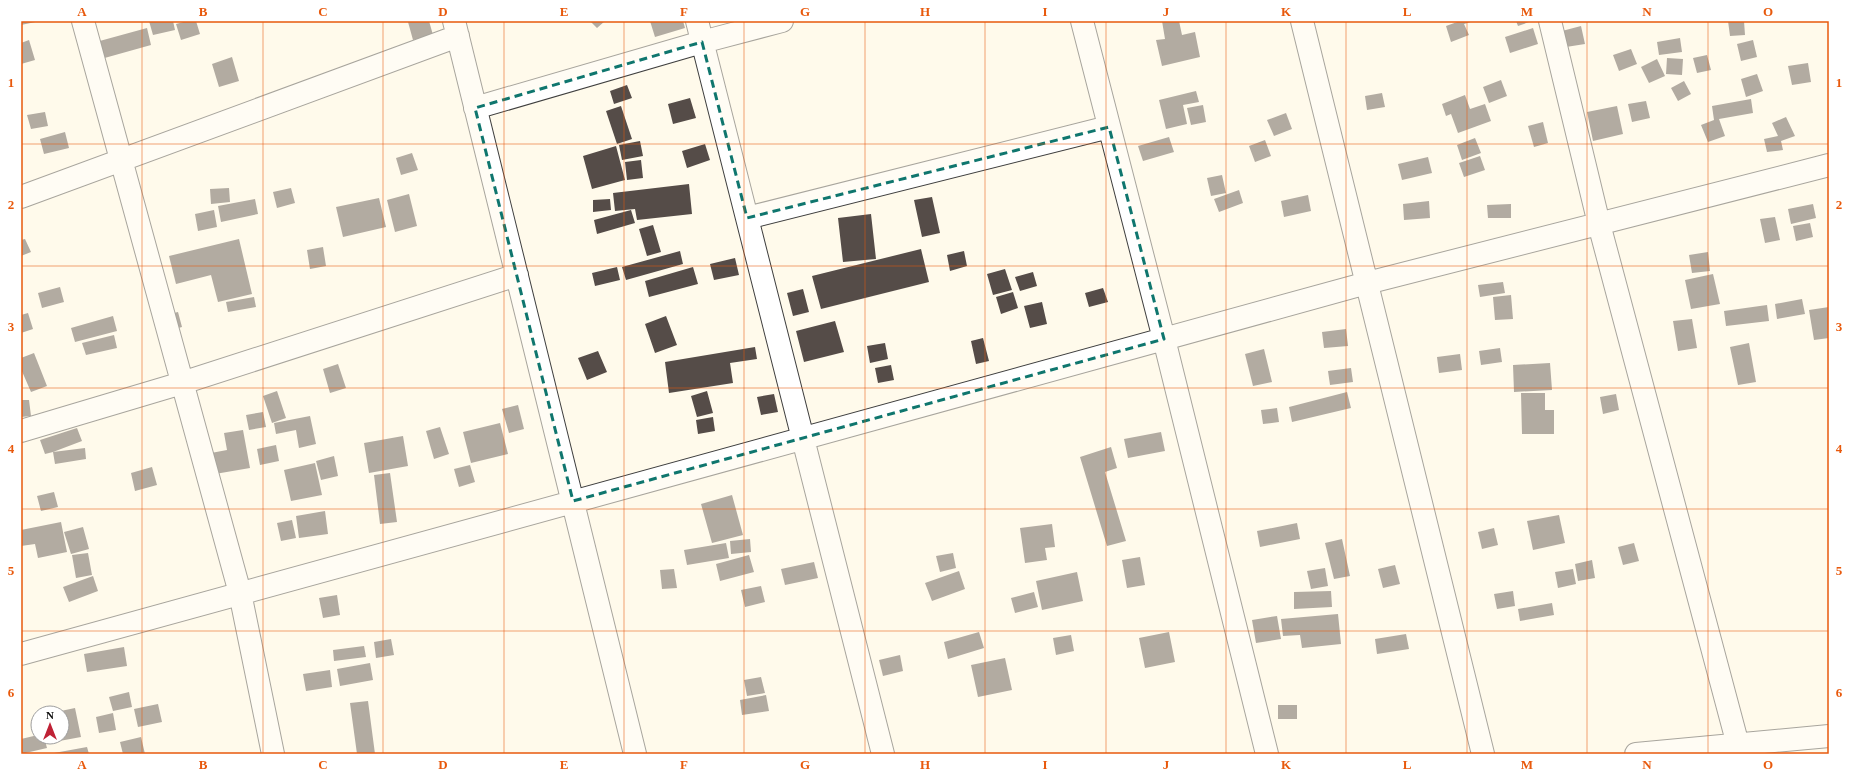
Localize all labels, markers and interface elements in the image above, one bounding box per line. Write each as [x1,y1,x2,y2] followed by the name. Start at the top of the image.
[77,4,87,19] text: A
[199,4,208,19] text: B
[318,4,328,19] text: C
[438,4,448,19] text: D
[560,4,568,19] text: E
[680,4,688,19] text: F
[800,4,810,19] text: G
[920,4,930,19] text: H
[1042,4,1048,19] text: I
[1163,4,1170,19] text: J
[1281,4,1292,19] text: K
[1403,4,1412,19] text: L
[1521,4,1533,19] text: M
[1642,4,1652,19] text: N
[1763,4,1773,19] text: O
[8,75,14,90] text: 1
[1836,75,1842,90] text: 1
[8,197,14,212] text: 2
[1836,197,1842,212] text: 2
[8,319,15,334] text: 3
[1836,319,1843,334] text: 3
[8,441,15,456] text: 4
[1836,441,1843,456] text: 4
[8,563,15,578] text: 5
[1836,563,1843,578] text: 5
[8,685,15,700] text: 6
[1836,685,1843,700] text: 6
[30,705,70,745] north arrow
[46,709,54,721] text: N
[77,757,87,772] text: A
[199,757,208,772] text: B
[318,757,328,772] text: C
[438,757,448,772] text: D
[560,757,568,772] text: E
[680,757,688,772] text: F
[800,757,810,772] text: G
[920,757,930,772] text: H
[1042,757,1048,772] text: I
[1163,757,1170,772] text: J
[1281,757,1292,772] text: K
[1403,757,1412,772] text: L
[1521,757,1533,772] text: M
[1642,757,1652,772] text: N
[1763,757,1773,772] text: O

